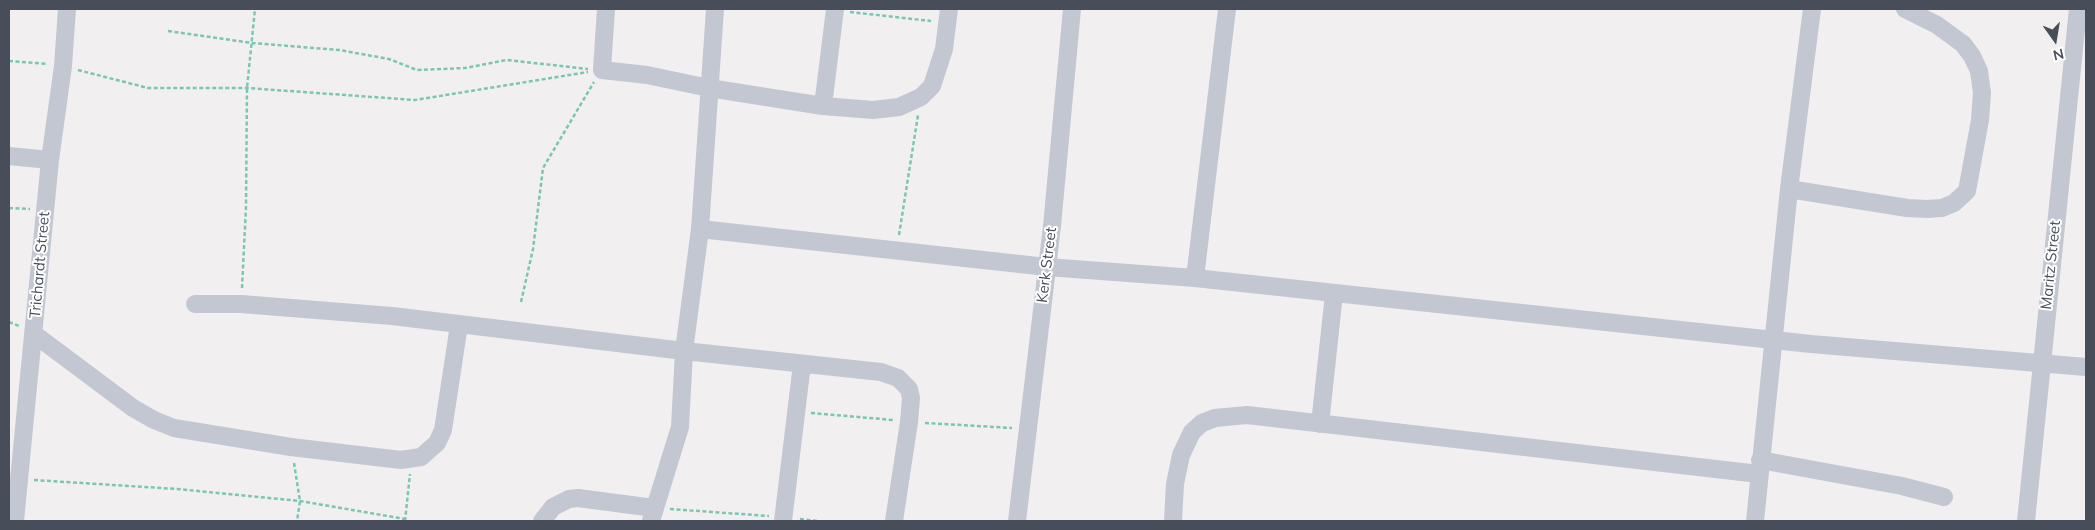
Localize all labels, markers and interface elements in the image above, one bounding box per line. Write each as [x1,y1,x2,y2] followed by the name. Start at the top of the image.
[2030,15,2080,65] north arrow
[2051,45,2066,65] text: N
[26,211,54,319] street label: Trichardt Street
[2037,220,2065,310] street label: Maritz Street
[1033,226,1061,304] street label: Kerk Street

